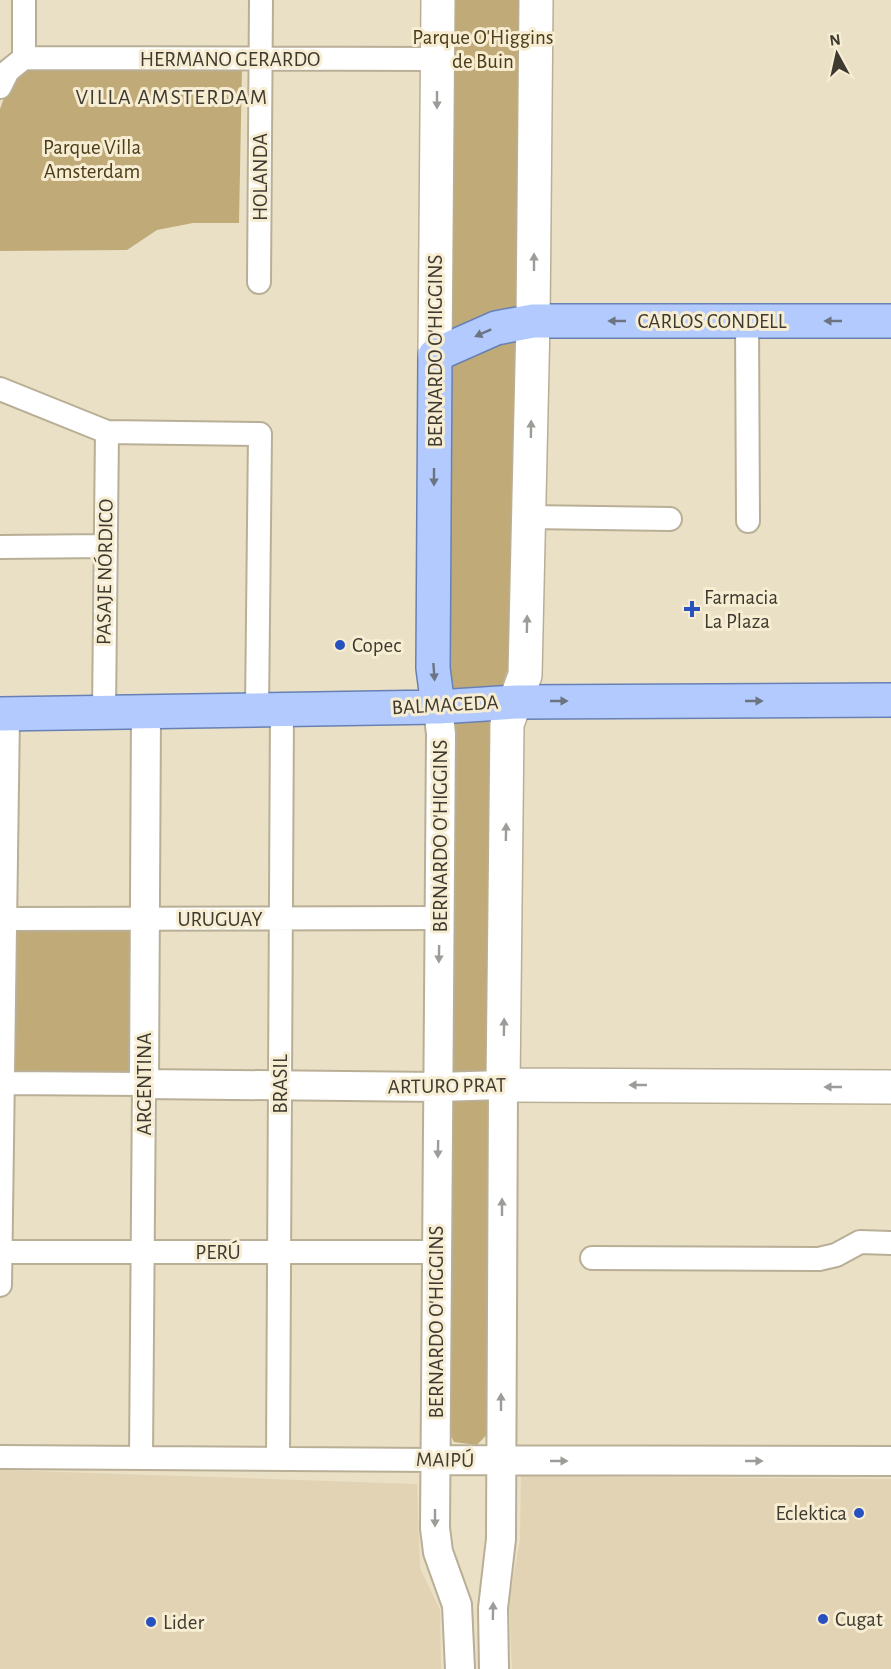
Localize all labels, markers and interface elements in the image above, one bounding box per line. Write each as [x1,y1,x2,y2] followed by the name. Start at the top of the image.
[807,24,867,84] north arrow
[412,27,554,72] park label: Parque O'Higgins de Buin
[828,31,842,49] text: N
[140,49,320,70] street label: HERMANO GERARDO
[75,86,269,108] district label: VILLA AMSTERDAM
[432,91,442,110] one-way arrow
[250,133,271,221] street label: HOLANDA
[43,137,141,182] park label: Parque Villa Amsterdam
[529,253,539,272] one-way arrow
[425,255,446,447] street label: BERNARDO O'HIGGINS
[637,311,787,332] street label: CARLOS CONDELL
[607,316,626,326] one-way arrow
[823,316,842,326] one-way arrow
[473,328,491,338] one-way arrow
[526,419,536,438] one-way arrow
[429,467,439,486] one-way arrow
[91,499,117,645] street label: PASAJE NÓRDICO
[704,587,778,632] place label: Farmacia La Plaza
[685,602,699,616] marker: Farmacia La Plaza
[522,614,531,633] one-way arrow
[352,635,401,656] place label: Copec
[333,638,347,652] marker: Copec
[429,662,439,681] one-way arrow
[391,692,499,718] street label: BALMACEDA
[550,696,569,706] one-way arrow
[745,696,764,706] one-way arrow
[430,740,451,932] street label: BERNARDO O'HIGGINS
[501,822,511,841] one-way arrow
[177,909,263,930] street label: URUGUAY
[434,945,444,964] one-way arrow
[499,1017,509,1036] one-way arrow
[134,1033,155,1135] street label: ARGENTINA
[270,1054,291,1114] street label: BRASIL
[388,1074,506,1098] street label: ARTURO PRAT
[628,1080,647,1090] one-way arrow
[823,1082,842,1091] one-way arrow
[433,1140,442,1159] one-way arrow
[497,1198,507,1217] one-way arrow
[426,1226,447,1418] street label: BERNARDO O'HIGGINS
[195,1240,241,1263] street label: PERÚ
[496,1393,506,1412] one-way arrow
[416,1447,474,1471] street label: MAIPÚ
[550,1456,569,1466] one-way arrow
[745,1456,764,1466] one-way arrow
[776,1503,847,1524] place label: Eclektica
[852,1506,866,1520] marker: Eclektica
[430,1509,440,1528] one-way arrow
[488,1601,498,1620] one-way arrow
[835,1609,883,1630] place label: Cugat
[163,1612,204,1633] place label: Lider
[816,1612,830,1626] marker: Cugat
[144,1615,158,1629] marker: Lider

